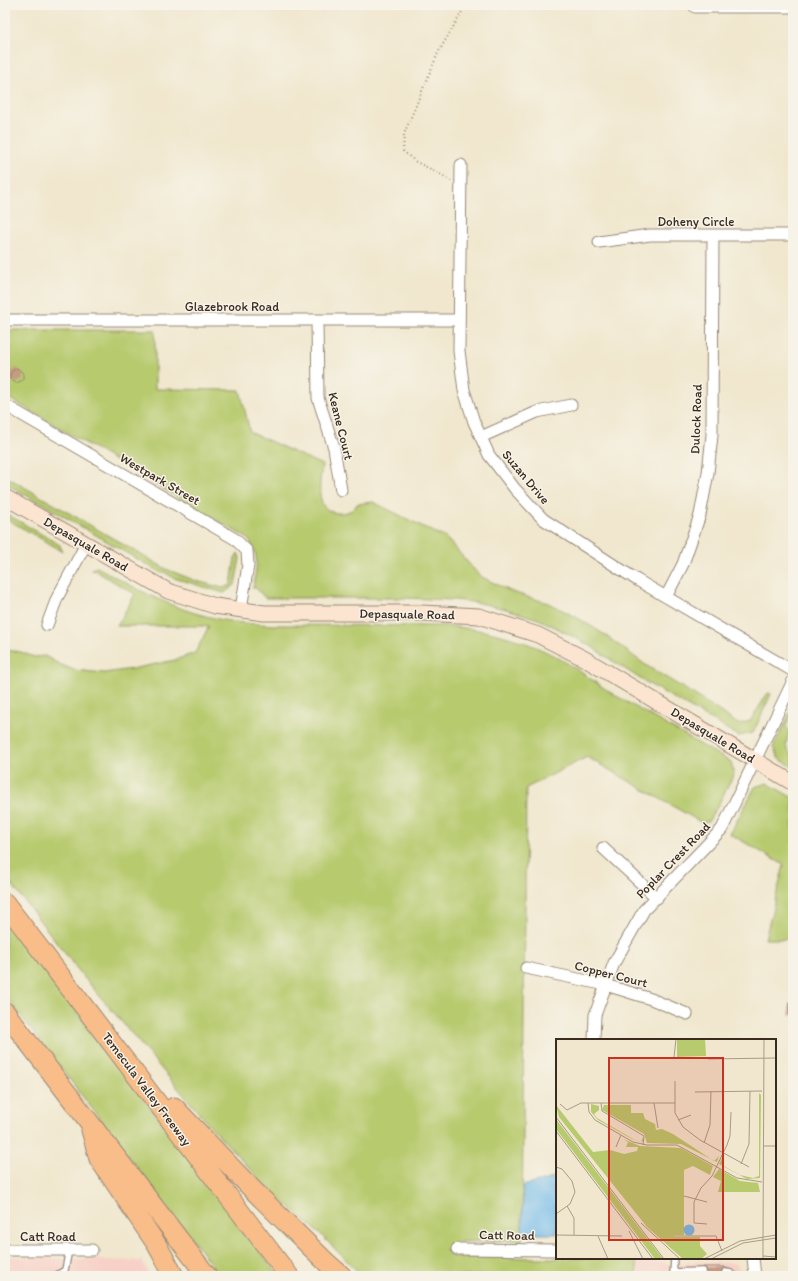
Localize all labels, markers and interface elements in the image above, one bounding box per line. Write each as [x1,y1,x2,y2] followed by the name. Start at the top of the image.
[657,214,735,229] street label: Doheny Circle
[185,299,279,314] street label: Glazebrook Road
[687,384,705,454] street label: Dulock Road
[325,391,357,462] street label: Keane Court
[499,447,553,507] street label: Suzan Drive
[117,450,203,508] street label: Westpark Street
[41,514,131,574] street label: Depasquale Road
[359,606,455,622] street label: Depasquale Road
[668,704,758,766] street label: Depasquale Road
[633,819,713,901] street label: Poplar Crest Road
[573,958,649,990] street label: Copper Court
[99,1029,195,1149] street label: Temecula Valley Freeway
[556,1039,776,1259] inset map
[479,1227,535,1243] street label: Catt Road
[20,1229,76,1244] street label: Catt Road

